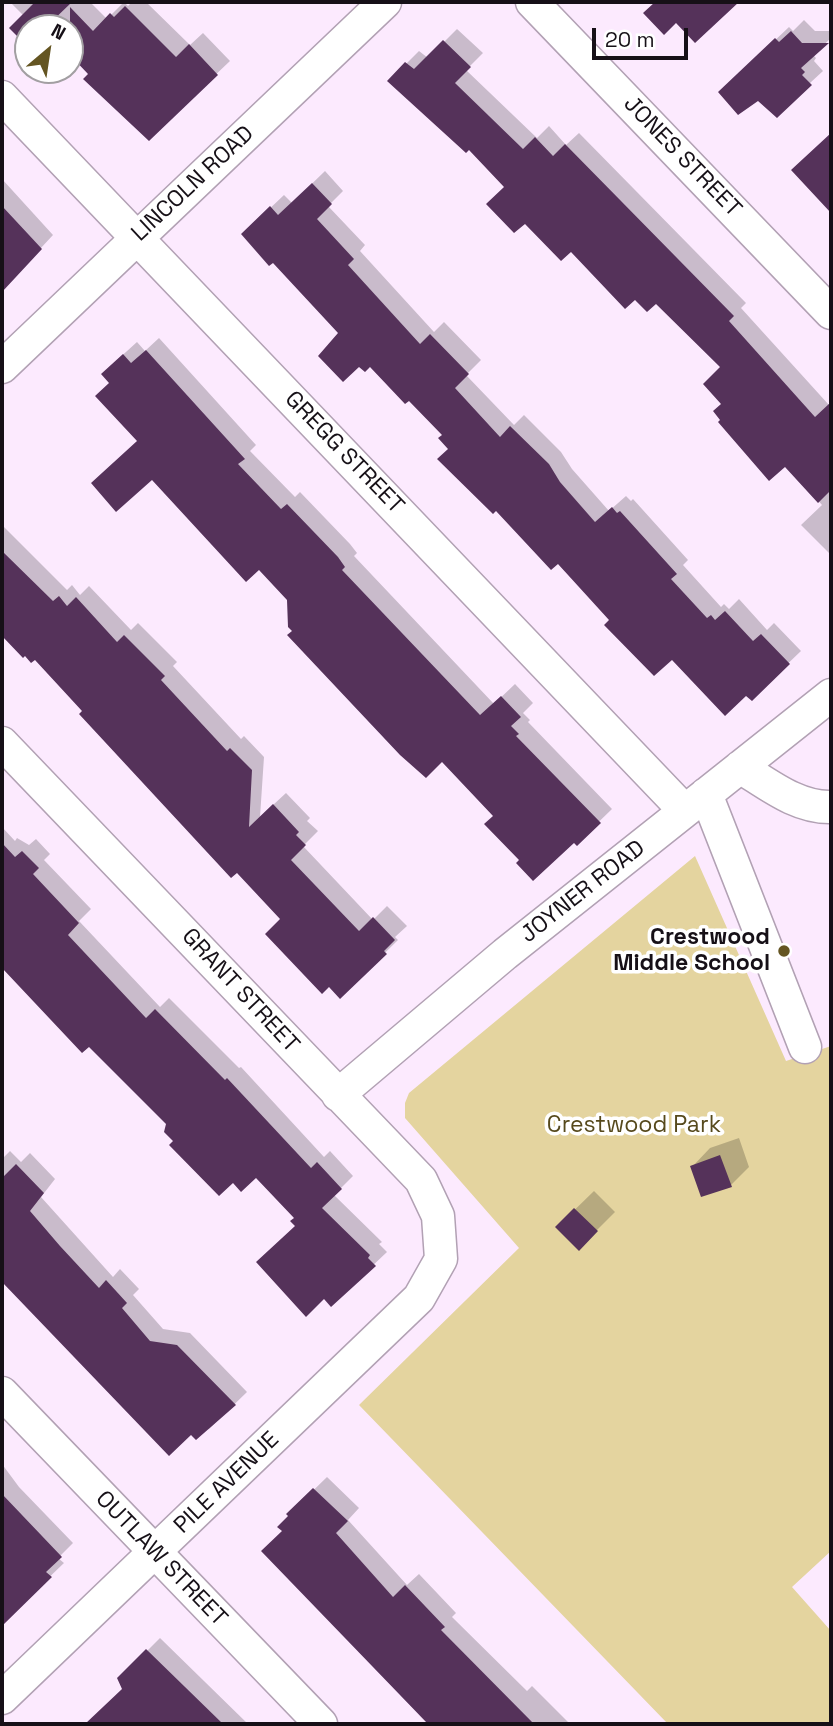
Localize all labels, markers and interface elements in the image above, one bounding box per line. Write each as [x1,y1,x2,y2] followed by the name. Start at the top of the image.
[14,14,84,84] north arrow
[595,14,691,58] scale bar
[47,18,70,46] text: N
[605,26,655,53] text: 20 m
[617,91,747,223] street label: JONES STREET
[126,120,260,248] street label: LINCOLN ROAD
[279,386,409,520] street label: GREGG STREET
[515,835,651,949] street label: JOYNER ROAD
[175,923,305,1059] street label: GRANT STREET
[613,924,770,978] place label: Crestwood Middle School
[776,943,792,959] marker: Crestwood Middle School
[547,1112,721,1140] park label: Crestwood Park
[169,1426,285,1540] street label: PILE AVENUE
[89,1486,233,1632] street label: OUTLAW STREET

